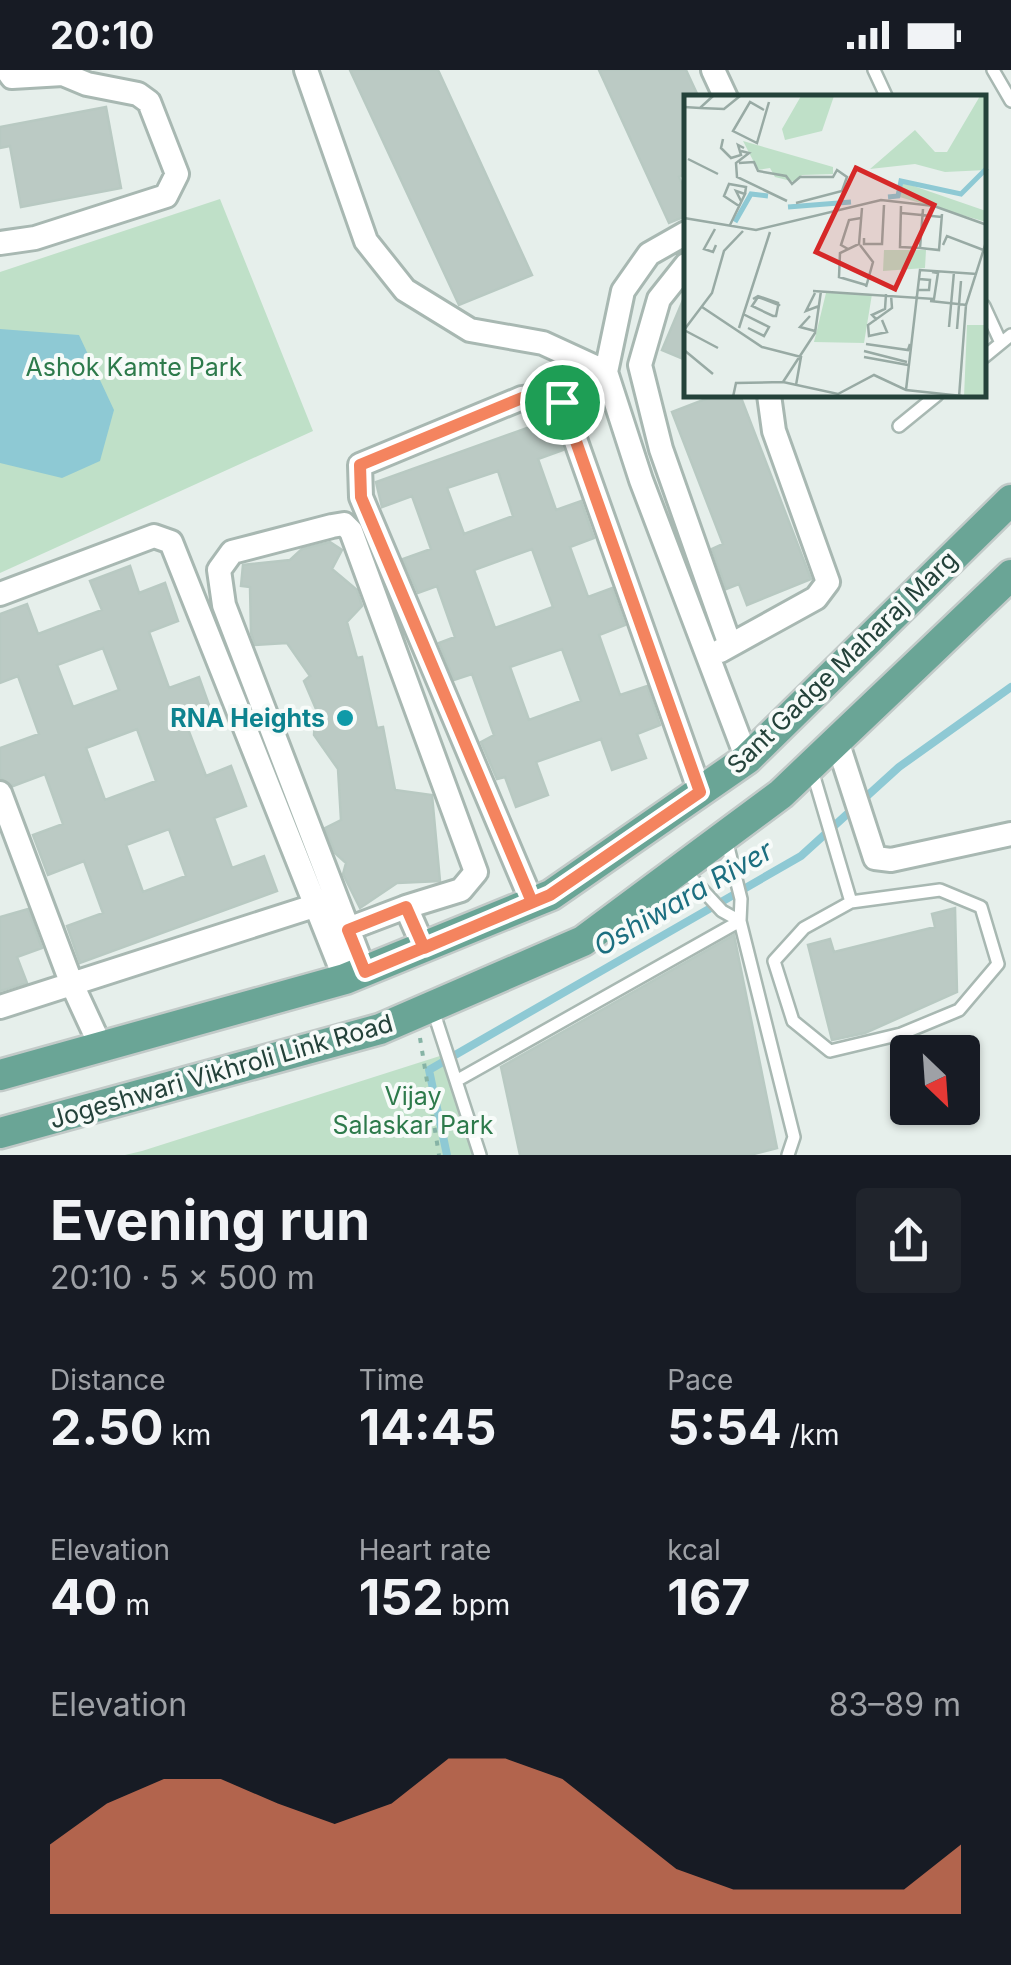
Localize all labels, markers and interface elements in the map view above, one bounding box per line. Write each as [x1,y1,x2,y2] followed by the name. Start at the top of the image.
[50,12,154,58] text: 20:10
[684,95,986,398] inset map
[26,352,243,382] park label: Ashok Kamte Park
[520,360,605,445] pin
[535,375,590,430] icon: arrive
[721,544,963,780] street label: Sant Gadge Maharaj Marg
[170,703,325,733] place label: RNA Heights
[334,707,356,729] marker: RNA Heights
[587,832,780,963] water label: Oshiwara River
[46,1008,396,1134] street label: Jogeshwari Vikhroli Link Road
[890,1035,980,1125] north arrow
[890,1035,980,1125] map controls
[332,1081,494,1140] park label: Vijay Salaskar Park
[50,1187,370,1253] text: Evening run
[856,1188,961,1293] button: share
[50,1258,315,1297] text: 20:10 · 5 × 500 m
[50,1363,166,1397] text: Distance
[359,1363,424,1397] text: Time
[667,1363,733,1397] text: Pace
[50,1397,164,1457] text: 2.50
[359,1397,497,1457] text: 14:45
[667,1397,782,1457] text: 5:54
[164,1418,211,1452] text: km
[782,1418,840,1452] text: /km
[50,1533,170,1567] text: Elevation
[359,1533,491,1567] text: Heart rate
[667,1533,721,1567] text: kcal
[50,1567,118,1627] text: 40
[359,1567,444,1627] text: 152
[667,1567,750,1627] text: 167
[118,1588,150,1622] text: m
[444,1588,510,1622] text: bpm
[50,1685,187,1724] text: Elevation
[829,1685,961,1724] text: 83–89 m

